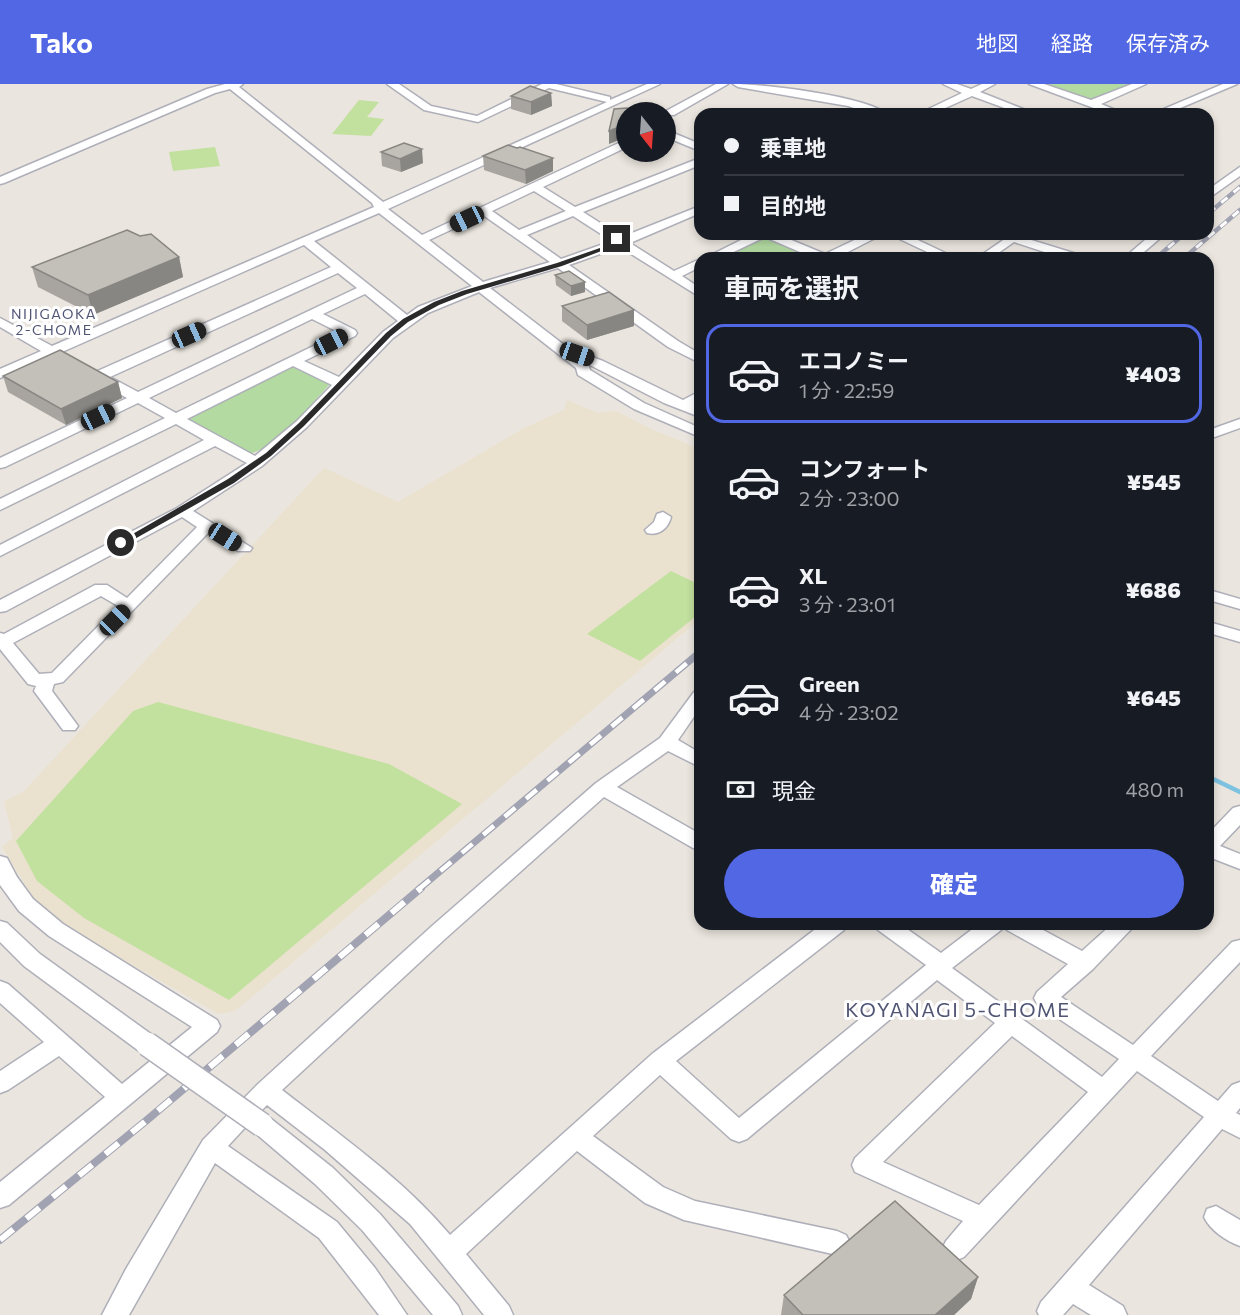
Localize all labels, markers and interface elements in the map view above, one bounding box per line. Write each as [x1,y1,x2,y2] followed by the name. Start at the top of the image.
[30,25,93,59] text: Tako
[976,30,1018,55] text: 地図
[1051,30,1093,55] text: 経路
[1126,30,1210,55] text: 保存済み
[616,102,676,162] north arrow
[616,102,676,162] map controls
[760,134,826,161] text: 乗車地
[760,192,826,219] text: 目的地
[447,203,487,235] car
[603,225,630,252] route end
[724,271,859,304] text: 車両を選択
[11,305,97,338] district label: NIJIGAOKA 2-CHOME
[169,319,209,351] car
[311,326,351,358] car
[557,340,597,368] car
[727,347,781,401] icon: car
[799,347,909,374] text: エコノミー
[1125,360,1181,387] text: ¥403
[799,378,894,402] text: 1 分 · 22:59
[78,401,118,433] car
[727,455,781,509] icon: car
[799,455,930,482] text: コンフォート
[1127,468,1181,495] text: ¥545
[799,486,900,510] text: 2 分 · 23:00
[205,520,245,554] car
[107,529,134,556] route start
[799,562,827,589] text: XL
[727,563,781,617] icon: car
[1125,576,1181,603] text: ¥686
[799,592,895,616] text: 3 分 · 23:01
[96,601,134,639] car
[799,670,860,697] text: Green
[727,671,781,725] icon: car
[1126,684,1181,711] text: ¥645
[799,700,899,724] text: 4 分 · 23:02
[724,773,757,806] icon: cash
[772,777,816,804] text: 現金
[1126,777,1184,801] text: 480 m
[724,849,1184,918] button: 確定
[845,997,1071,1021] district label: KOYANAGI 5-CHOME

